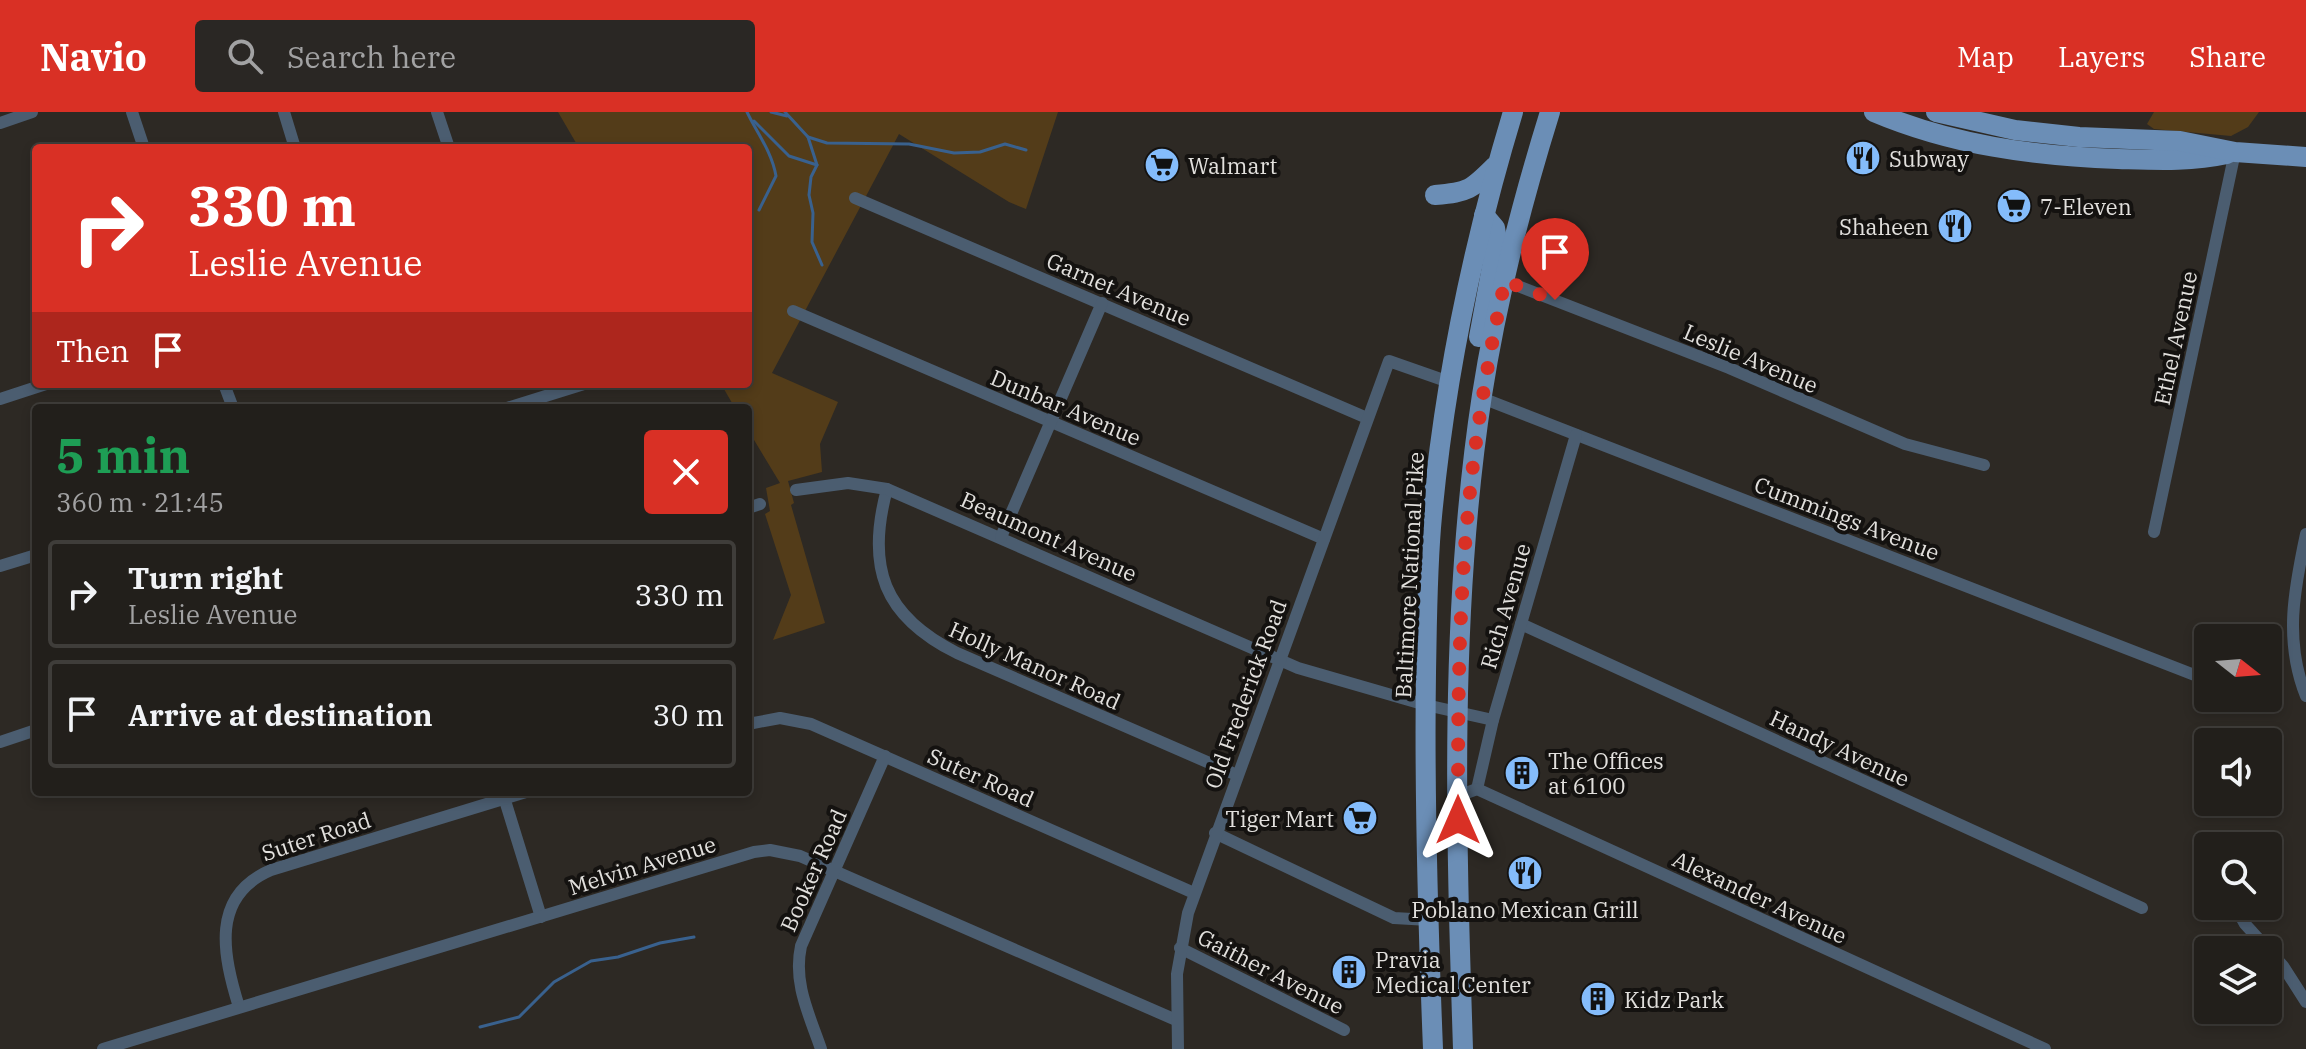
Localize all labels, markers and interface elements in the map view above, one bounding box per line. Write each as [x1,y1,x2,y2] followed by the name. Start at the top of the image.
[195,20,755,92] search box
[40,32,147,81] text: Navio
[223,34,267,78] icon: search
[287,37,456,76] text: Search here
[1957,38,2014,75] text: Map
[2058,38,2145,75] text: Layers
[2189,38,2266,75] text: Share
[1844,139,1882,177] restaurant icon: Subway
[1889,144,1969,173] place label: Subway
[1143,146,1181,184] supermarket icon: Walmart
[1188,151,1278,180] place label: Walmart
[188,169,356,241] text: 330 m
[56,176,160,280] icon: right
[1995,187,2033,225] supermarket icon: 7-Eleven
[2040,192,2132,221] place label: 7-Eleven
[1936,207,1974,245] restaurant icon: Shaheen
[1839,212,1929,241] place label: Shaheen
[1521,218,1589,300] pin
[1533,230,1577,274] icon: arrive
[188,239,423,286] text: Leslie Avenue
[1043,246,1195,332] street label: Garnet Avenue
[2147,268,2203,408] street label: Ethel Avenue
[1679,317,1823,399] street label: Leslie Avenue
[146,328,190,372] icon: arrive
[56,331,130,370] text: Then
[986,362,1146,452] street label: Dunbar Avenue
[56,424,190,486] text: 5 min
[644,430,728,514] button: close
[1388,451,1430,699] street label: Baltimore National Pike
[1750,469,1944,567] street label: Cummings Avenue
[956,484,1142,588] street label: Beaumont Avenue
[56,485,224,519] text: 360 m · 21:45
[1473,540,1537,672] street label: Rich Avenue
[128,558,283,597] text: Turn right
[60,572,104,616] icon: right
[634,575,724,614] text: 330 m
[1197,595,1293,793] street label: Old Frederick Road
[128,597,297,631] text: Leslie Avenue
[945,614,1125,716] street label: Holly Manor Road
[2194,624,2282,712] north arrow
[2194,624,2282,1024] map controls
[60,692,104,736] icon: arrive
[128,695,433,734] text: Arrive at destination
[652,695,724,734] text: 30 m
[1765,703,1915,793] street label: Handy Avenue
[2194,728,2282,816] button: sound
[923,741,1039,813] street label: Suter Road
[1548,746,1664,800] place label: The Offices at 6100
[1503,754,1541,792] building icon: The Offices at 6100
[1416,778,1500,862] position arrow
[1341,799,1379,837] supermarket icon: Tiger Mart
[773,804,853,936] street label: Booker Road
[1225,804,1334,833] place label: Tiger Mart
[258,805,374,867] street label: Suter Road
[565,829,719,901] street label: Melvin Avenue
[2194,832,2282,920] button: search
[1668,844,1852,950] street label: Alexander Avenue
[1506,854,1544,892] restaurant icon: Poblano Mexican Grill
[1411,895,1639,924] place label: Poblano Mexican Grill
[1193,922,1349,1020] street label: Gaither Avenue
[2194,936,2282,1024] button: layers
[1375,945,1531,999] place label: Pravia Medical Center
[1330,953,1368,991] building icon: Pravia Medical Center
[1579,980,1617,1018] building icon: Kidz Park
[1624,985,1724,1014] place label: Kidz Park

